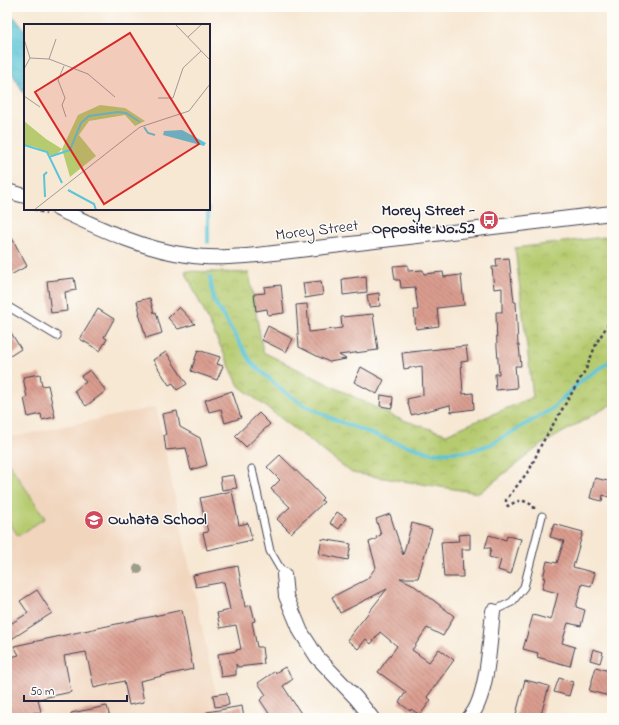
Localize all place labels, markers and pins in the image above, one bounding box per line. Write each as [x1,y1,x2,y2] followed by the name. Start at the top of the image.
[372,199,475,241] place label: Morey Street - Opposite No.52
[478,209,500,231] bus stop icon: Morey Street - Opposite No.52
[108,508,207,532] place label: Owhata School
[83,509,105,531] school or university icon: Owhata School

